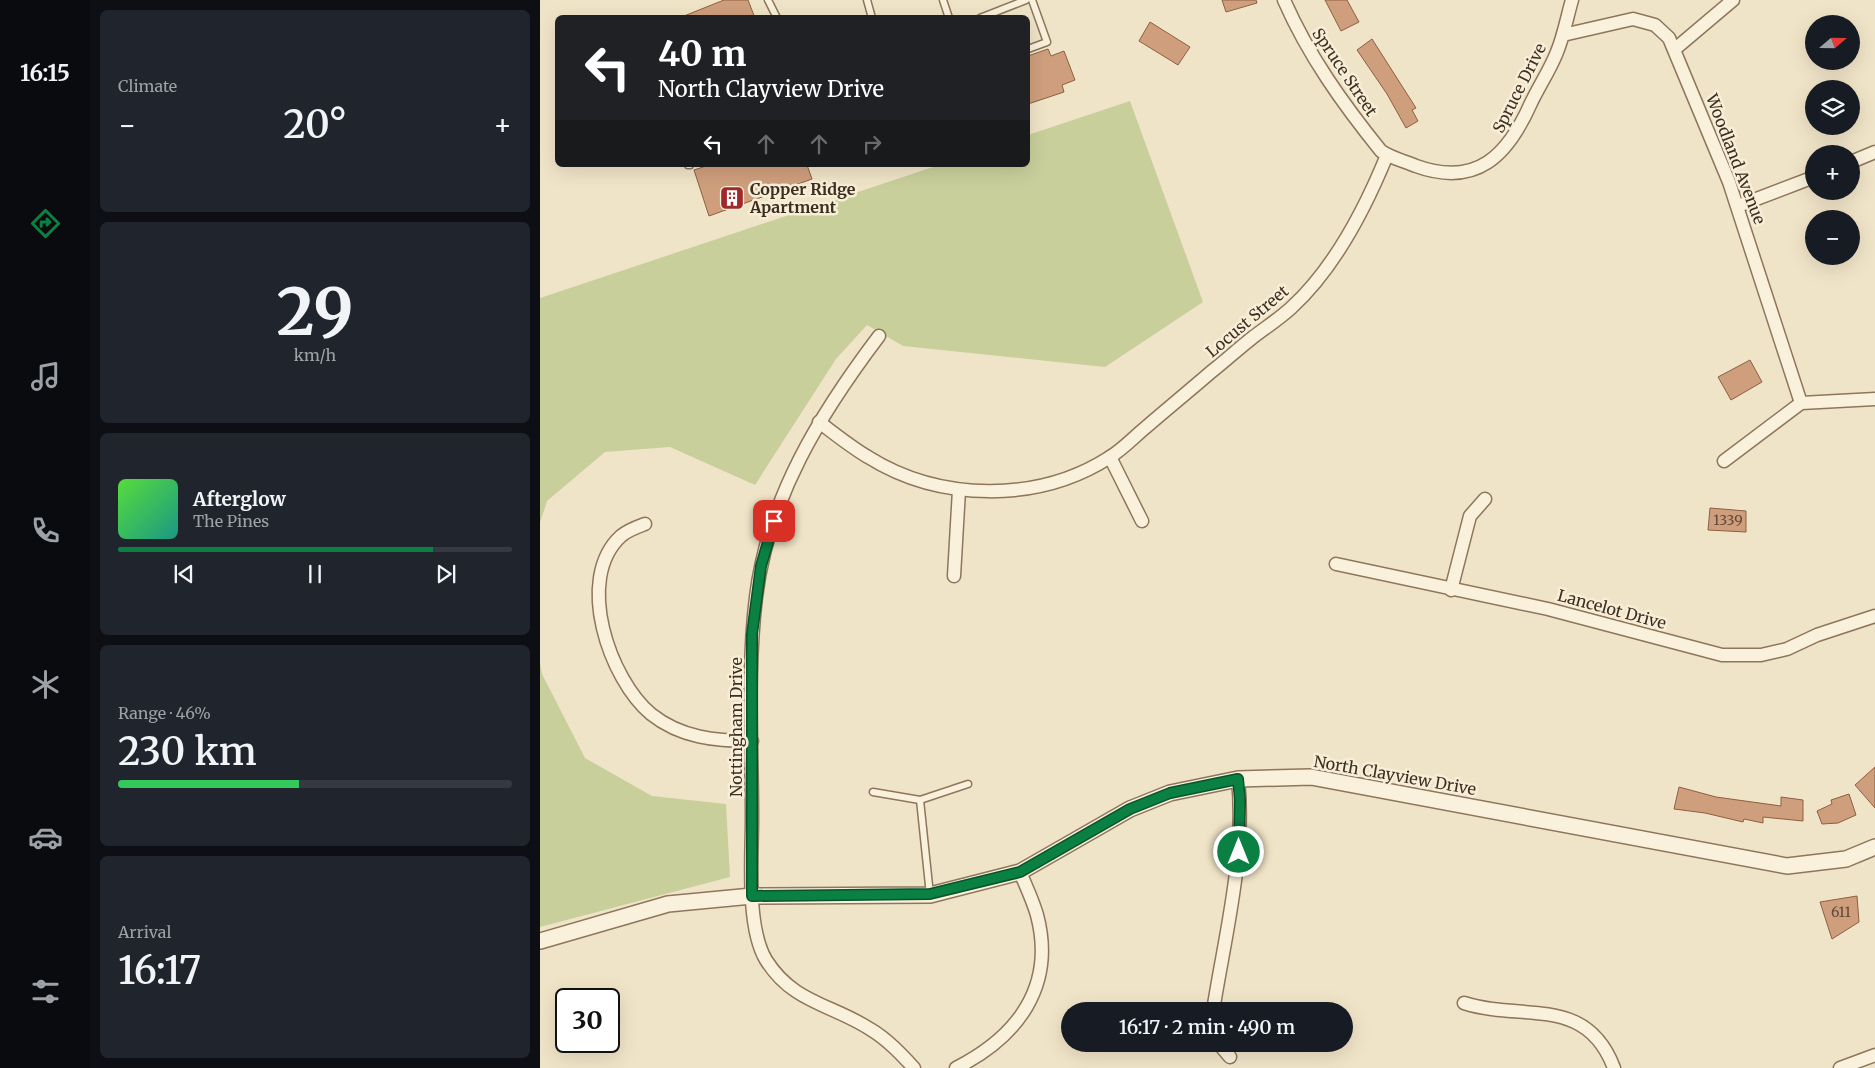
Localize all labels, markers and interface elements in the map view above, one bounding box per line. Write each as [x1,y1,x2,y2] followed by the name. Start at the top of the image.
[1805,15,1860,70] north arrow
[1805,15,1860,265] map controls
[1308,24,1382,121] street label: Spruce Street
[658,32,746,76] text: 40 m
[575,35,640,100] icon: left
[1488,40,1550,136] street label: Spruce Drive
[20,59,70,87] text: 16:15
[658,75,884,103] text: North Clayview Drive
[118,76,177,96] text: Climate
[1805,80,1860,135] button: layers
[1702,90,1770,227] street label: Woodland Avenue
[283,101,347,148] text: 20°
[118,107,137,143] text: −
[493,107,512,143] text: +
[699,130,727,158] icon: left
[752,130,780,158] icon: ahead
[805,130,833,158] icon: ahead
[858,130,886,158] icon: right
[1805,145,1860,200] button: +
[749,179,856,217] place label: Copper Ridge Apartment
[719,185,745,211] building icon: Copper Ridge Apartment
[28,206,63,241] icon: directions
[1805,210,1860,265] button: −
[276,271,354,353] text: 29
[1202,280,1293,361] street label: Locust Street
[294,345,336,365] text: km/h
[28,359,63,394] icon: music
[193,487,286,511] text: Afterglow
[753,500,795,542] pin
[760,507,788,535] icon: arrive
[193,511,269,531] text: The Pines
[1713,511,1743,529] house number: 1339
[28,513,63,548] icon: phone
[170,560,198,588] icon: previous
[301,560,329,588] icon: pause
[432,560,460,588] icon: next
[1555,585,1669,633] street label: Lancelot Drive
[726,657,746,797] street label: Nottingham Drive
[28,667,63,702] icon: climate
[118,703,211,723] text: Range · 46%
[118,728,257,775] text: 230 km
[1312,751,1478,799] street label: North Clayview Drive
[28,820,63,855] icon: car
[1212,825,1264,877] position arrow
[1831,903,1851,921] house number: 611
[118,922,171,942] text: Arrival
[118,947,201,994] text: 16:17
[28,974,63,1009] icon: filters
[555,988,620,1053] speed limit sign: 30
[1119,1015,1295,1039] text: 16:17 · 2 min · 490 m

